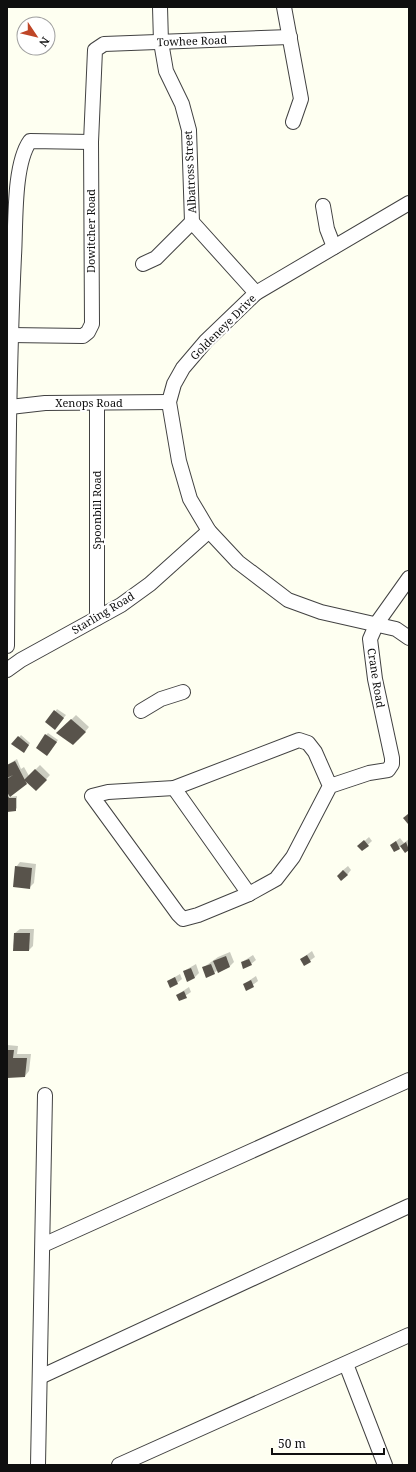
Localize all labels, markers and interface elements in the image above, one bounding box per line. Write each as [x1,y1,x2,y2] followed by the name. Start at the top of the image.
[16,16,56,56] north arrow
[157,32,228,49] street label: Towhee Road
[36,34,53,50] text: N
[180,130,199,214] street label: Albatross Street
[83,189,98,273] street label: Dowitcher Road
[187,290,259,363] street label: Goldeneye Drive
[55,395,123,410] street label: Xenops Road
[89,470,104,550] street label: Spoonbill Road
[69,588,137,637] street label: Starling Road
[364,647,389,709] street label: Crane Road
[272,1430,384,1456] scale bar
[278,1435,306,1452] text: 50 m

